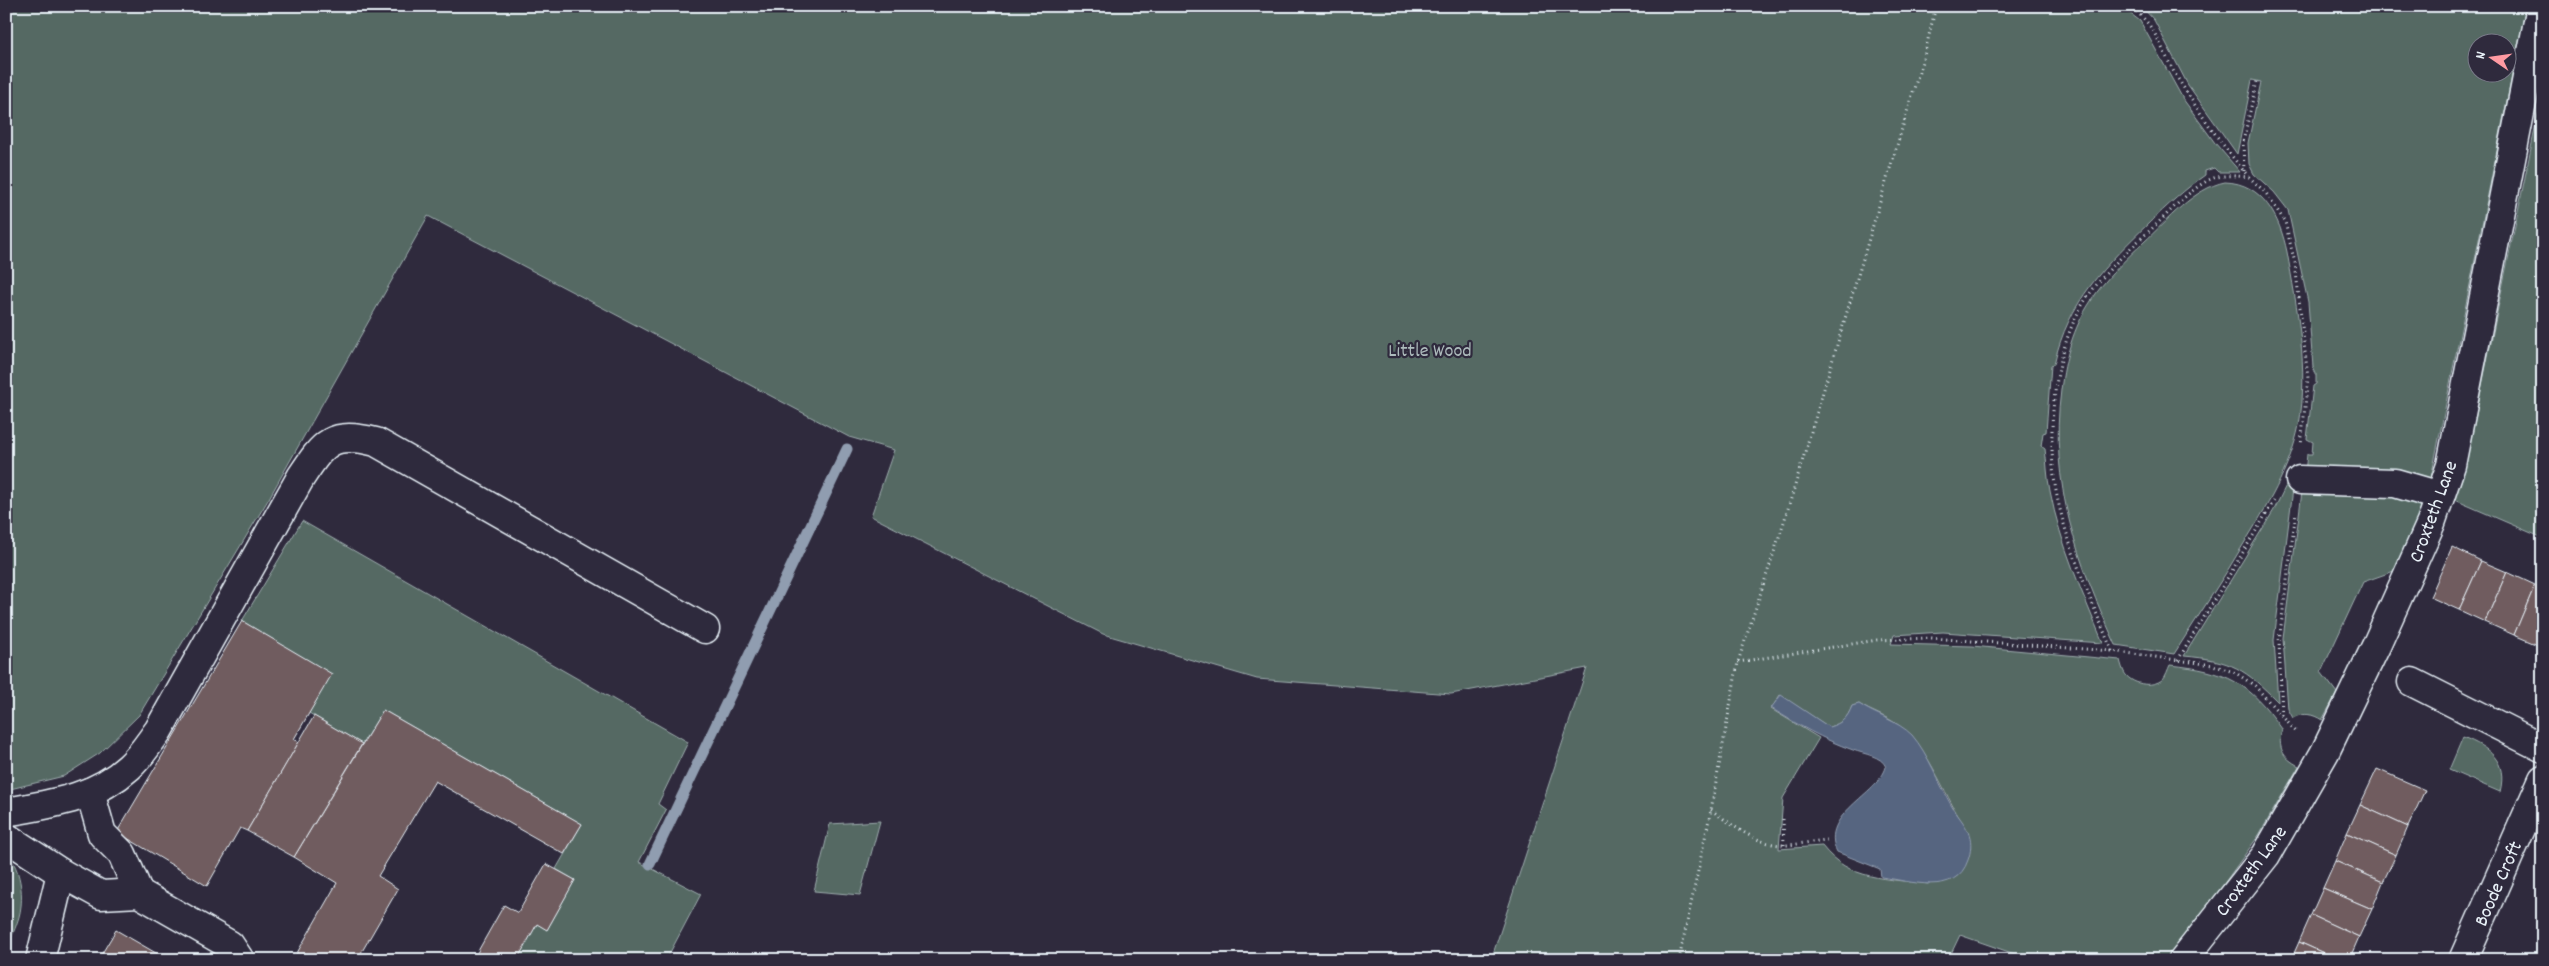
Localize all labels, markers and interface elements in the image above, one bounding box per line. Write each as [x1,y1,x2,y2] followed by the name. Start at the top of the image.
[2466,32,2516,82] north arrow
[2471,50,2492,61] text: N
[1388,338,1472,366] park label: Little Wood
[2403,457,2466,567] street label: Croxteth Lane
[2210,820,2295,923] street label: Croxteth Lane
[2469,837,2531,931] street label: Boode Croft

